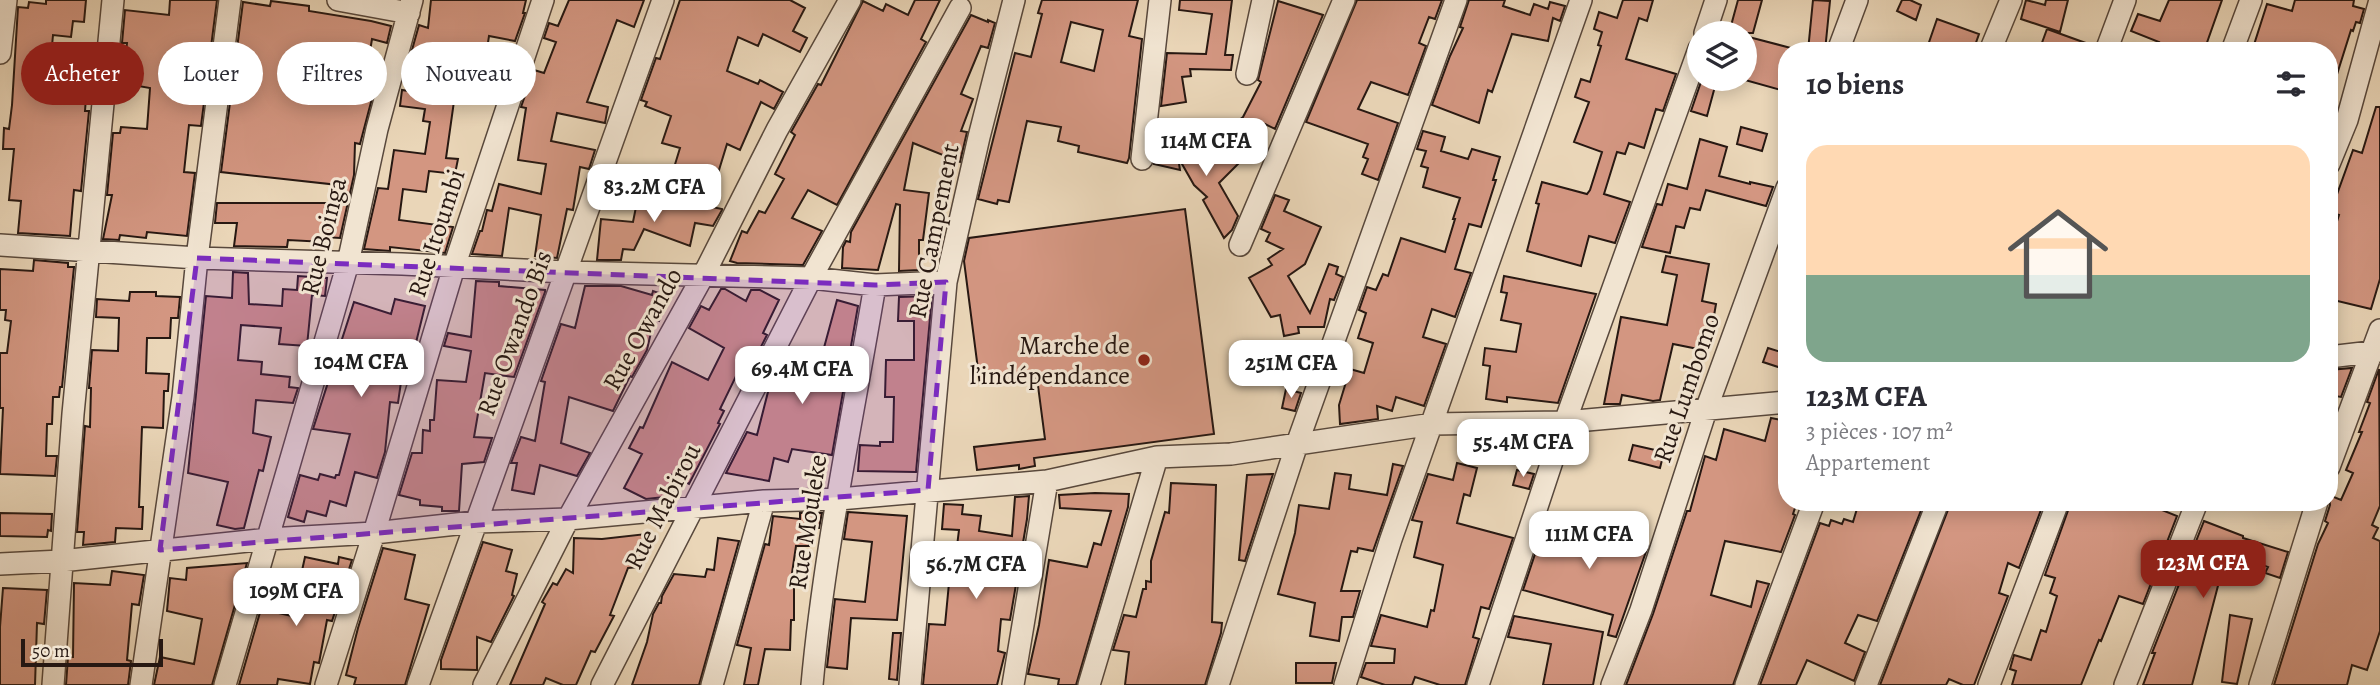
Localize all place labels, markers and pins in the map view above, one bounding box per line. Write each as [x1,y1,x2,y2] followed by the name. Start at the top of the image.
[1134,118,1278,178] pin: 114M CFA
[574,164,734,224] pin: 83.2M CFA
[970,328,1130,393] place label: Marche de l’indépendance
[289,340,433,399] pin: 104M CFA
[1219,340,1363,400] pin: 251M CFA
[722,346,882,406] pin: 69.4M CFA
[1136,352,1152,368] marker: Marche de l’indépendance
[1443,420,1603,479] pin: 55.4M CFA
[1517,512,1661,571] pin: 111M CFA
[2131,540,2275,600] pin: 123M CFA
[896,542,1056,601] pin: 56.7M CFA
[224,568,368,628] pin: 109M CFA

